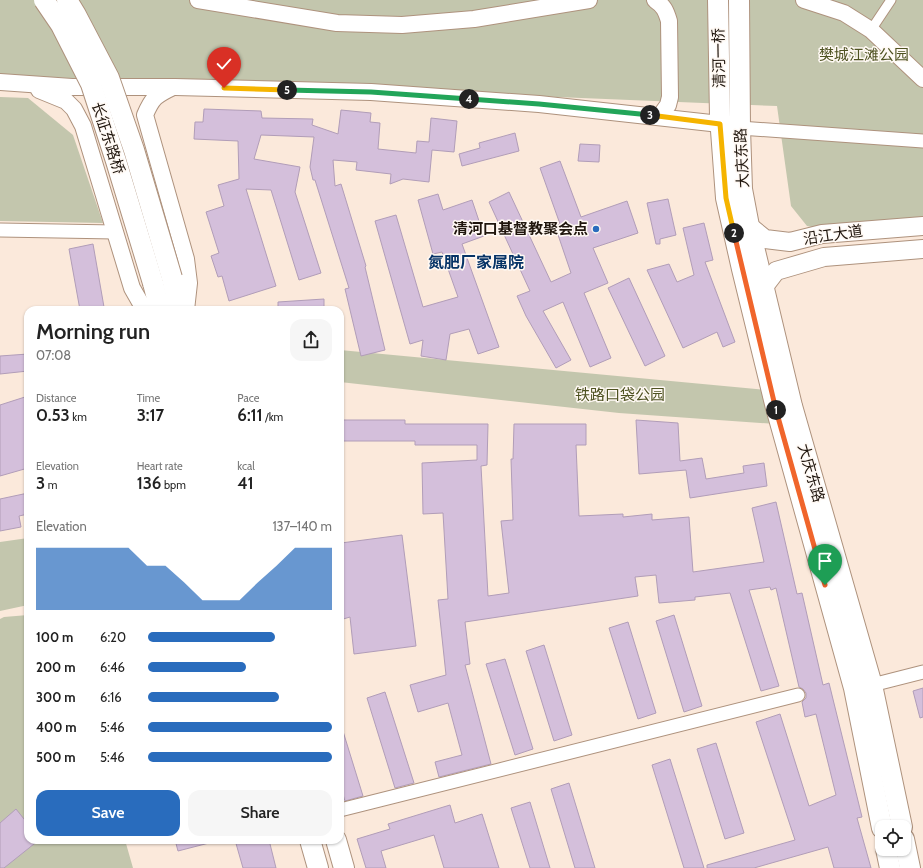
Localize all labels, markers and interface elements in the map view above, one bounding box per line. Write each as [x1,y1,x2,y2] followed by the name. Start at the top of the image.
[709,28,729,88] street label: 清河一桥
[819,46,909,64] park label: 樊城江滩公园
[207,47,241,88] pin
[213,53,235,75] icon: check
[277,80,297,100] pin: 5
[284,83,290,97] text: 5
[459,89,479,109] pin: 4
[466,92,472,106] text: 4
[88,100,128,176] street label: 长征东路桥
[640,105,660,125] pin: 3
[647,108,653,122] text: 3
[731,128,753,188] street label: 大庆东路
[453,220,588,238] place label: 清河口基督教聚会点
[802,222,864,248] street label: 沿江大道
[724,223,744,243] pin: 2
[591,224,601,234] marker: 清河口基督教聚会点
[731,226,737,240] text: 2
[428,253,524,272] district label: 氮肥厂家属院
[36,318,150,345] text: Morning run
[290,319,332,361] button: share
[36,347,71,363] text: 07:08
[575,386,665,404] park label: 铁路口袋公园
[36,391,77,405] text: Distance
[137,391,160,405] text: Time
[237,391,259,405] text: Pace
[766,400,786,420] pin: 1
[774,403,778,417] text: 1
[36,405,70,425] text: 0.53
[137,405,164,425] text: 3:17
[237,405,263,425] text: 6:11
[70,410,87,424] text: km
[263,410,283,424] text: /km
[794,442,828,504] street label: 大庆东路
[36,459,79,473] text: Elevation
[137,459,183,473] text: Heart rate
[237,459,255,473] text: kcal
[36,473,45,493] text: 3
[137,473,161,493] text: 136
[237,473,254,493] text: 41
[45,478,57,492] text: m
[161,478,186,492] text: bpm
[36,518,87,534] text: Elevation
[272,518,332,534] text: 137–140 m
[808,544,842,585] pin
[814,550,836,572] icon: arrive
[36,629,73,645] text: 100 m
[100,629,126,645] text: 6:20
[36,659,75,675] text: 200 m
[100,659,125,675] text: 6:46
[36,689,76,705] text: 300 m
[100,689,122,705] text: 6:16
[36,719,77,735] text: 400 m
[100,719,125,735] text: 5:46
[36,749,76,765] text: 500 m
[100,749,125,765] text: 5:46
[36,790,180,836] button: Save
[188,790,332,836] button: Share
[875,820,911,856] map controls
[875,820,911,856] button: locate

